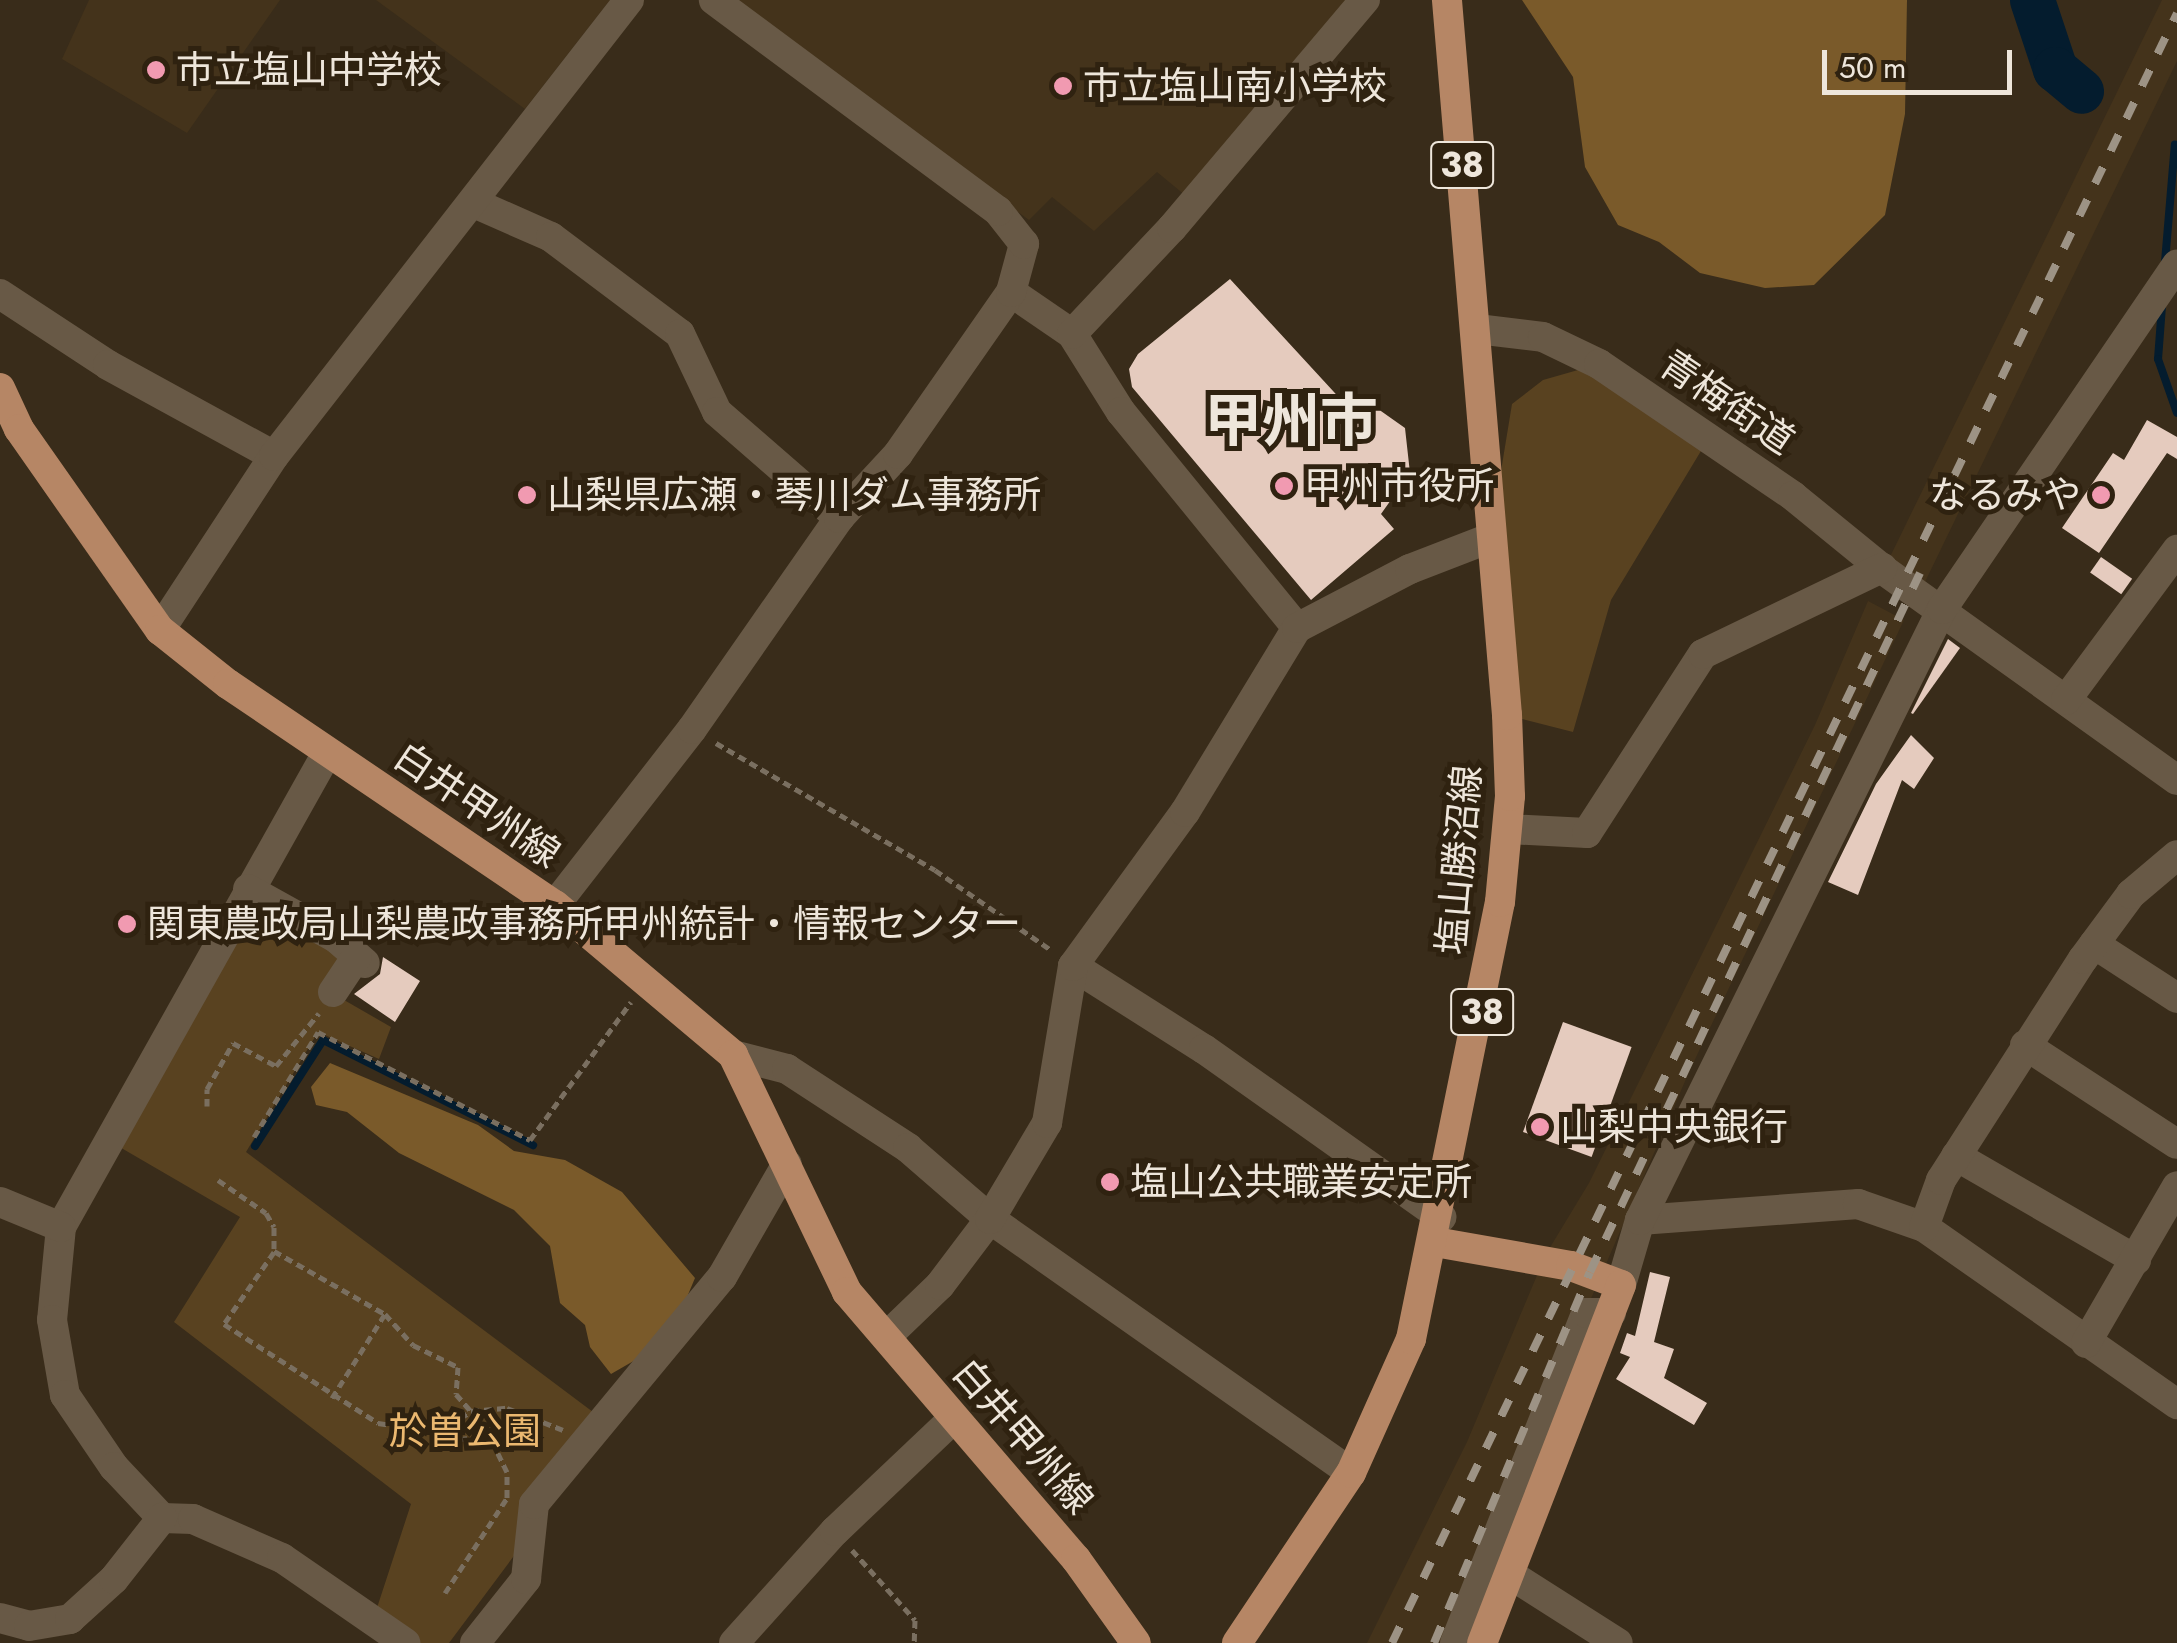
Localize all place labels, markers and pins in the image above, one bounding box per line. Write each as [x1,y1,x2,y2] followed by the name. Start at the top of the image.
[176,47,442,93] place label: 市立塩山中学校
[145,59,167,81] marker: 市立塩山中学校
[1083,63,1387,109] place label: 市立塩山南小学校
[1052,75,1074,97] marker: 市立塩山南小学校
[1304,463,1494,509] place label: 甲州市役所
[547,472,1041,518] place label: 山梨県広瀬・琴川ダム事務所
[1929,472,2081,518] place label: なるみや
[1273,475,1295,497] marker: 甲州市役所
[516,484,538,506] marker: 山梨県広瀬・琴川ダム事務所
[2090,484,2112,506] marker: なるみや
[147,901,1021,947] place label: 関東農政局山梨農政事務所甲州統計・情報センター
[116,913,138,935] marker: 関東農政局山梨農政事務所甲州統計・情報センター
[1560,1104,1788,1150] place label: 山梨中央銀行
[1529,1116,1551,1138] marker: 山梨中央銀行
[1130,1159,1472,1205] place label: 塩山公共職業安定所
[1099,1171,1121,1193] marker: 塩山公共職業安定所

